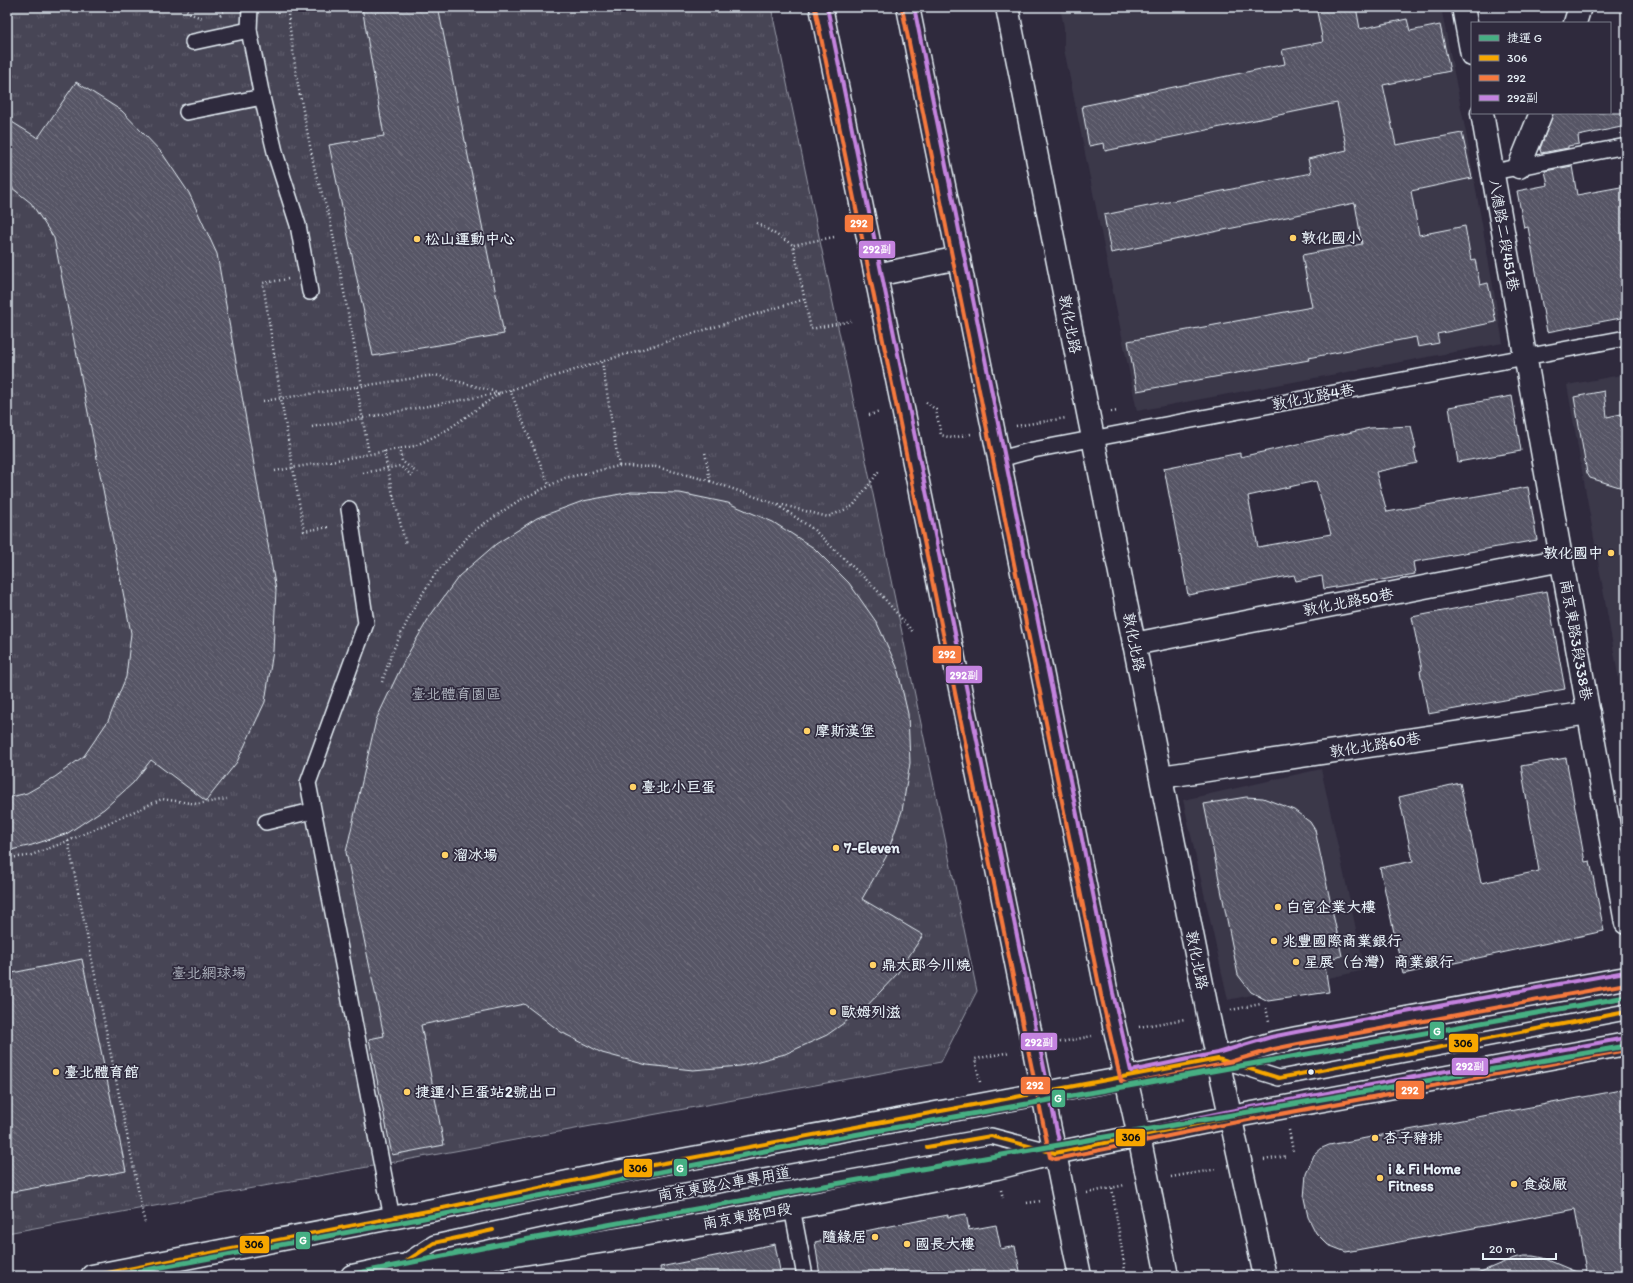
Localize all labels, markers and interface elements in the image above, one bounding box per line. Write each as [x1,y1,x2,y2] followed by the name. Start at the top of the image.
[1471,22,1611,114] legend
[1507,31,1542,45] text: 捷運 G
[1507,51,1527,65] text: 306
[1507,71,1527,85] text: 292
[1507,91,1538,105] text: 292副
[1485,177,1523,293] street label: 八德路二段451巷
[844,214,874,233] line badge: 292
[850,217,868,230] text: 292
[1301,229,1361,247] place label: 敦化國小
[425,230,515,248] place label: 松山運動中心
[1288,233,1298,243] marker: 敦化國小
[412,234,422,244] marker: 松山運動中心
[858,240,896,259] line badge: 292副
[863,243,891,256] text: 292副
[1055,293,1085,355] street label: 敦化北路
[1270,380,1356,414] street label: 敦化北路4巷
[1543,544,1603,562] place label: 敦化國中
[1606,548,1616,558] marker: 敦化國中
[1556,578,1596,702] street label: 南京東路3段338巷
[1301,584,1395,620] street label: 敦化北路50巷
[1119,611,1149,673] street label: 敦化北路
[932,645,962,664] line badge: 292
[938,648,956,661] text: 292
[945,665,983,684] line badge: 292副
[950,669,978,682] text: 292副
[411,685,501,703] park label: 臺北體育園區
[815,722,875,740] place label: 摩斯漢堡
[802,726,812,736] marker: 摩斯漢堡
[1328,729,1422,761] street label: 敦化北路60巷
[641,778,716,796] place label: 臺北小巨蛋
[628,782,638,792] marker: 臺北小巨蛋
[843,839,900,857] place label: 7-Eleven
[831,843,841,853] marker: 7-Eleven
[453,846,498,864] place label: 溜冰場
[440,850,450,860] marker: 溜冰場
[1286,898,1376,916] place label: 白宮企業大樓
[1273,902,1283,912] marker: 白宮企業大樓
[1182,929,1212,991] street label: 敦化北路
[1282,932,1402,950] place label: 兆豐國際商業銀行
[1269,936,1279,946] marker: 兆豐國際商業銀行
[1304,953,1454,971] place label: 星展（台灣）商業銀行
[881,956,971,974] place label: 鼎太郎今川燒
[1291,957,1301,967] marker: 星展（台灣）商業銀行
[868,960,878,970] marker: 鼎太郎今川燒
[171,964,247,982] park label: 臺北網球場
[841,1003,901,1021] place label: 歐姆列滋
[828,1007,838,1017] marker: 歐姆列滋
[1429,1021,1445,1040] line badge: G
[1433,1025,1441,1038] text: G
[1020,1032,1058,1051] line badge: 292副
[1448,1033,1479,1053] line badge: 306
[1025,1036,1053,1049] text: 292副
[1454,1037,1472,1050] text: 306
[1451,1057,1489,1076] line badge: 292副
[1456,1060,1484,1073] text: 292副
[64,1063,139,1081] place label: 臺北體育館
[51,1067,61,1077] marker: 臺北體育館
[1306,1067,1316,1077] unlabelled marker
[1020,1076,1051,1095] line badge: 292
[1026,1079,1044,1092] text: 292
[1395,1080,1425,1100] line badge: 292
[415,1083,558,1101] place label: 捷運小巨蛋站2號出口
[1401,1084,1419,1097] text: 292
[402,1087,412,1097] marker: 捷運小巨蛋站2號出口
[1051,1089,1066,1108] line badge: G
[1054,1092,1062,1105] text: G
[1115,1128,1146,1147] line badge: 306
[1383,1129,1443,1147] place label: 杏子豬排
[1122,1131,1140,1144] text: 306
[1370,1133,1380,1143] marker: 杏子豬排
[623,1158,653,1178] line badge: 306
[673,1158,688,1177] line badge: G
[1388,1160,1461,1195] place label: i & Fi Home Fitness
[629,1162,647,1175] text: 306
[676,1162,684,1175] text: G
[656,1163,792,1205] street label: 南京東路公車專用道
[1375,1173,1385,1183] marker: i & Fi Home Fitness
[1522,1175,1567,1193] place label: 食焱厰
[1509,1179,1519,1189] marker: 食焱厰
[701,1199,793,1233] street label: 南京東路四段
[822,1228,867,1246] place label: 隨緣居
[295,1231,311,1250] line badge: G
[870,1232,880,1242] marker: 隨緣居
[299,1234,307,1247] text: G
[239,1235,270,1254] line badge: 306
[915,1235,975,1253] place label: 國長大樓
[1483,1235,1556,1261] scale bar
[245,1238,263,1251] text: 306
[902,1239,912,1249] marker: 國長大樓
[1489,1242,1516,1256] text: 20 m

